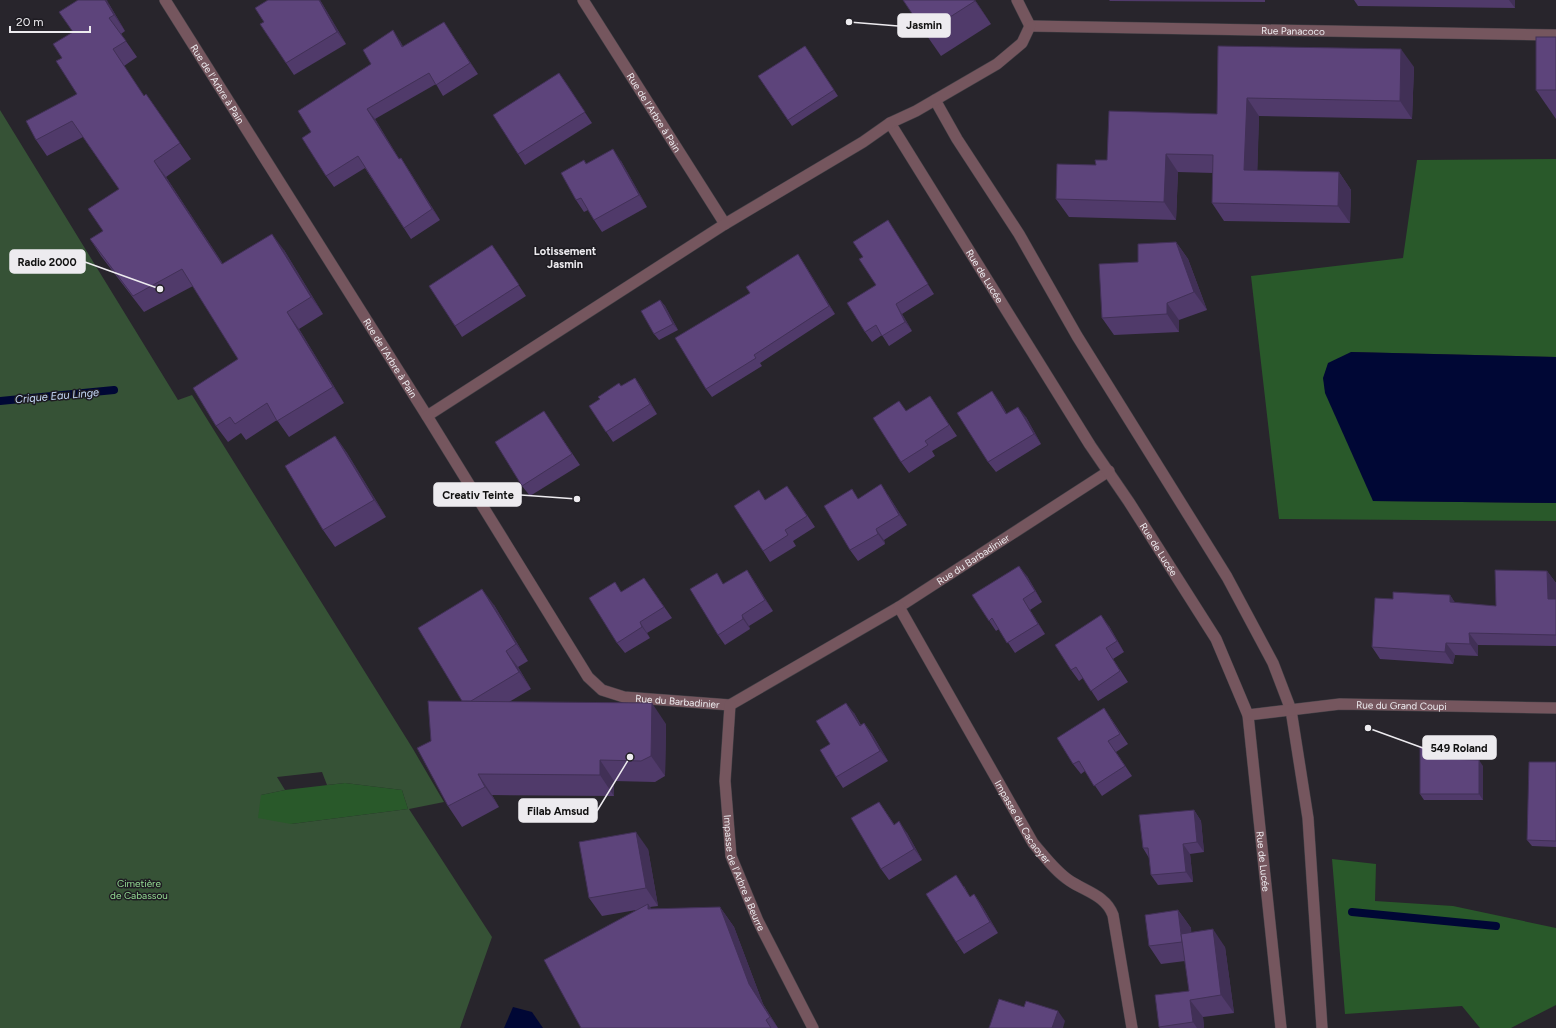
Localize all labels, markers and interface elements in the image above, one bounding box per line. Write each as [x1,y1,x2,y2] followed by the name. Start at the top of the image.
[10,8,90,34] scale bar
[898,14,950,37] callout: Jasmin
[16,15,44,29] text: 20 m
[906,19,942,32] text: Jasmin
[1261,23,1325,38] street label: Rue Panacoco
[188,42,248,126] street label: Rue de l'Arbre à Pain
[624,70,684,155] street label: Rue de l'Arbre à Pain
[534,245,597,271] district label: Lotissement Jasmin
[963,247,1007,306] street label: Rue de Lucée
[10,250,85,273] callout: Radio 2000
[17,256,77,269] text: Radio 2000
[361,316,421,400] street label: Rue de l'Arbre à Pain
[14,386,100,406] water label: Crique Eau Linge
[434,483,521,506] callout: Creativ Teinte
[442,489,514,502] text: Creativ Teinte
[1137,520,1181,579] street label: Rue de Lucée
[934,531,1012,588] street label: Rue du Barbadinier
[635,691,721,711] street label: Rue du Barbadinier
[1356,698,1447,712] street label: Rue du Grand Coupi
[1423,736,1496,759] callout: 549 Roland
[1430,742,1488,755] text: 549 Roland
[992,778,1054,867] street label: Impasse du Cacaoyer
[519,799,597,822] callout: Filab Amsud
[527,805,589,818] text: Filab Amsud
[721,814,769,934] street label: Impasse de l'Arbre à Beurre
[1254,830,1273,893] street label: Rue de Lucée
[110,877,168,902] park label: Cimetière de Cabassou

